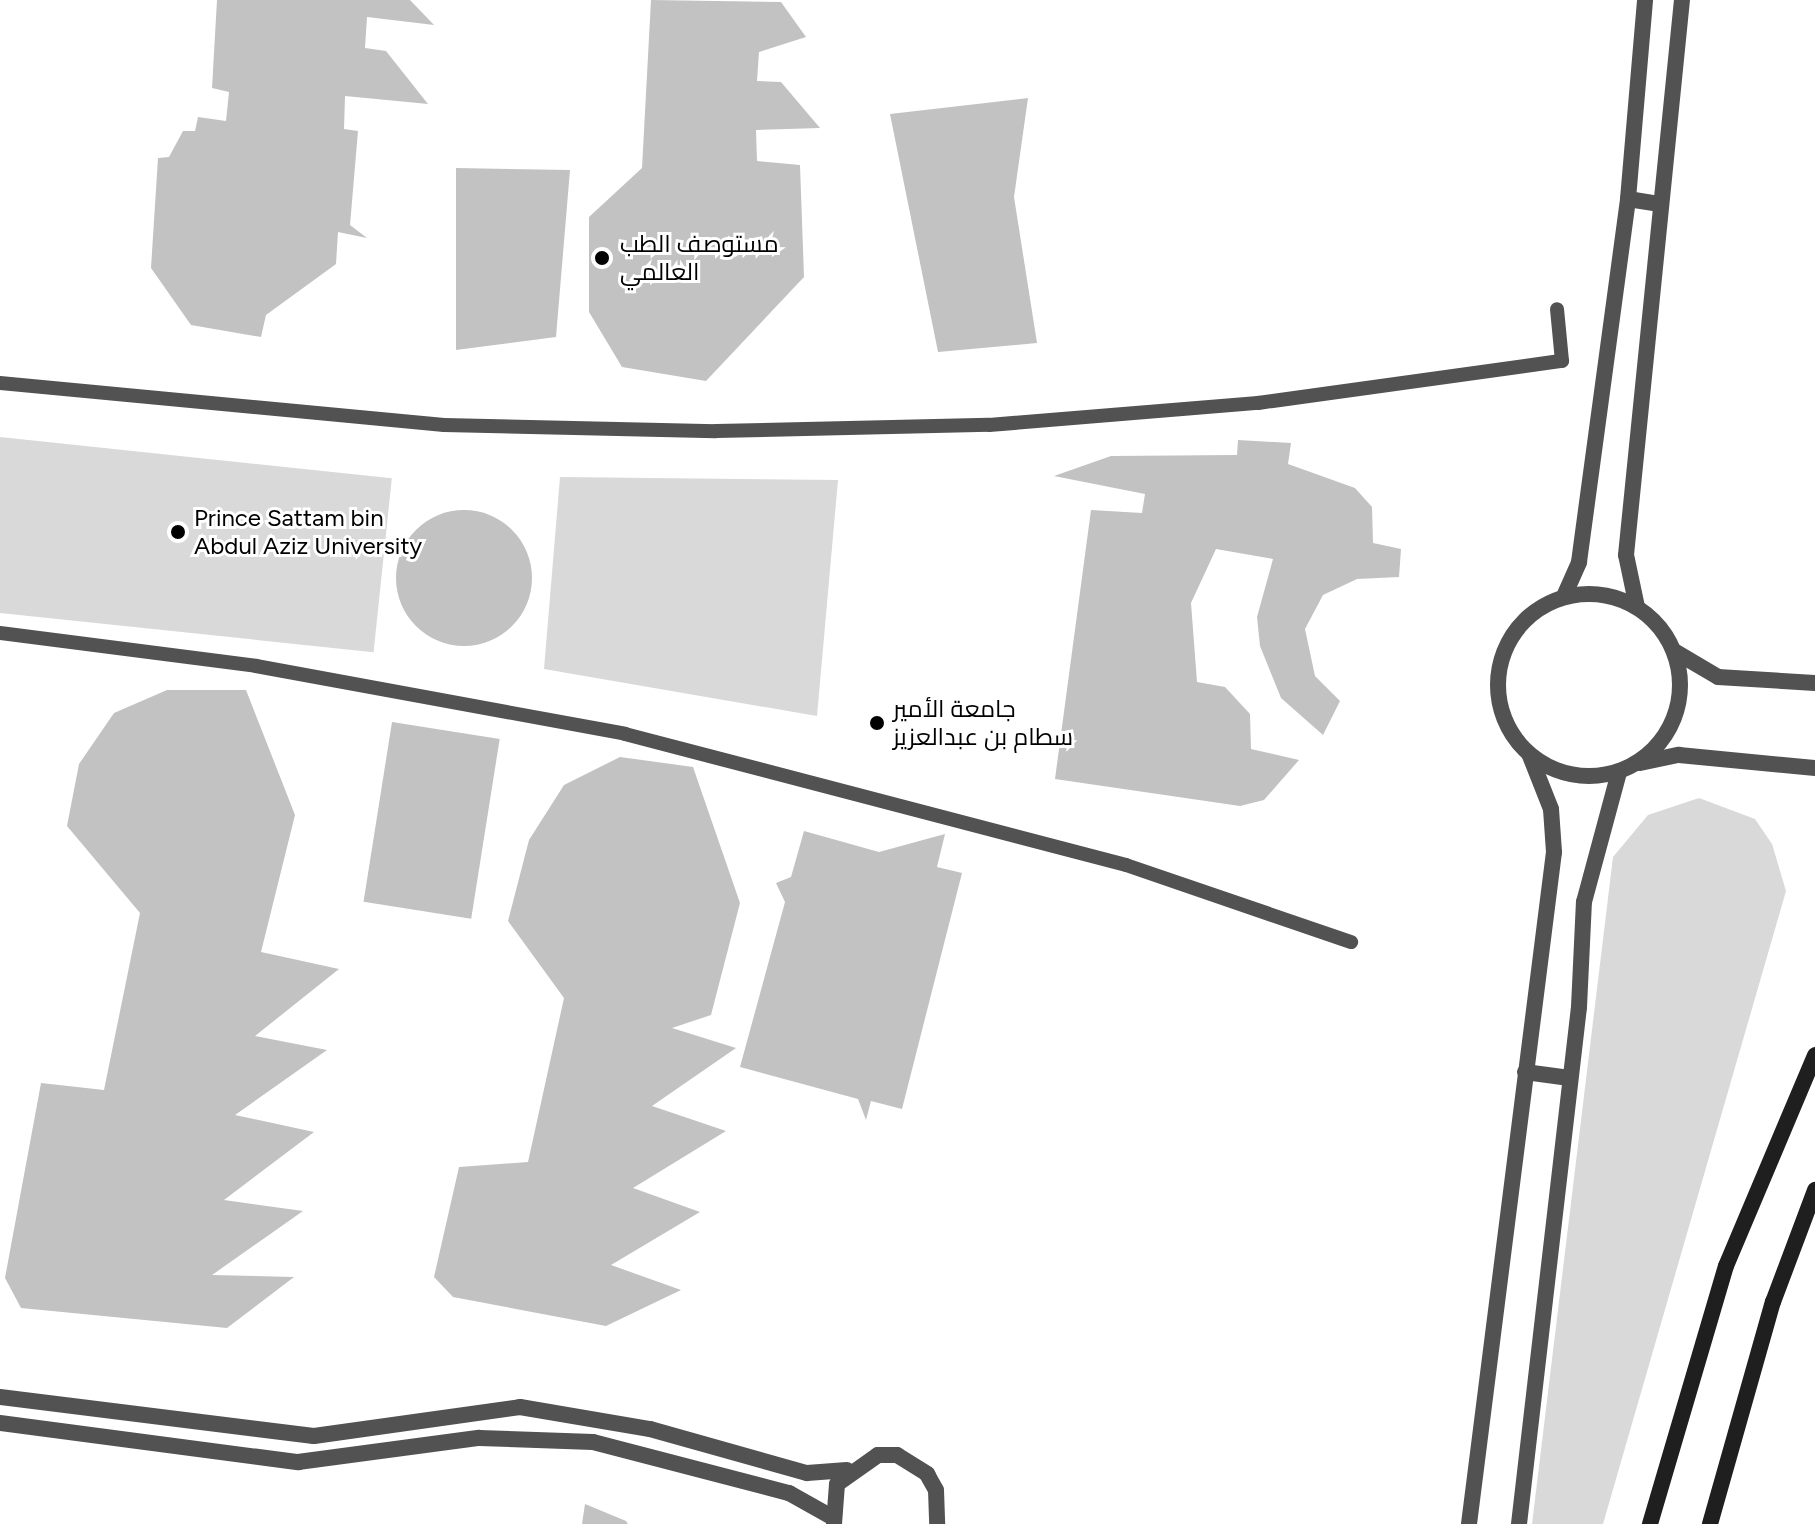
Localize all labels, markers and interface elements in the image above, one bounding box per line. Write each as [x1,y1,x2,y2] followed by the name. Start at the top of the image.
[620,230,779,286] place label: مستوصف الطب العالمي
[591,247,613,269] marker: مستوصف الطب العالمي
[194,504,422,560] place label: Prince Sattam bin Abdul Aziz University
[169,523,187,541] marker: Prince Sattam bin Abdul Aziz University
[893,695,1073,751] place label: جامعة الأمير سطام بن عبدالعزيز
[868,714,886,732] marker: جامعة الأمير سطام بن عبدالعزيز

